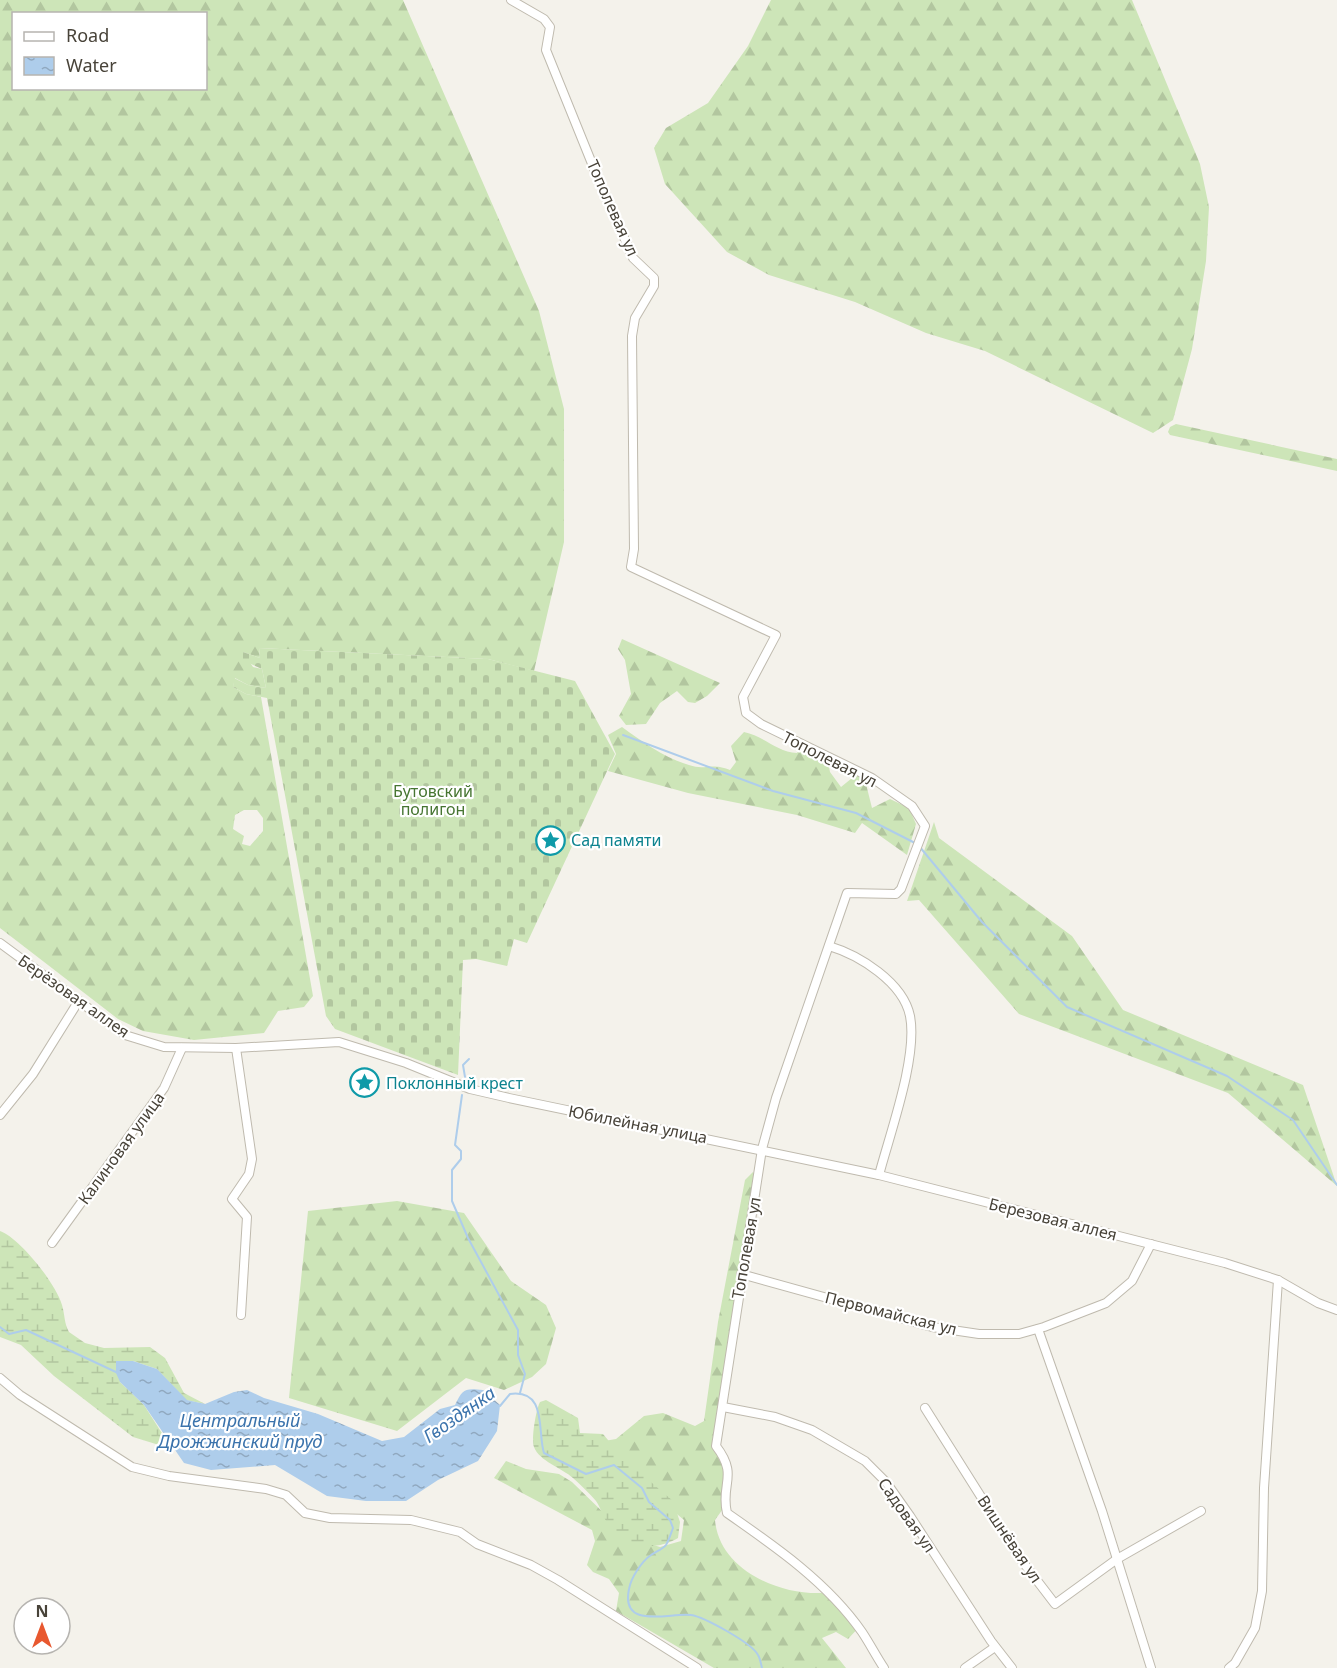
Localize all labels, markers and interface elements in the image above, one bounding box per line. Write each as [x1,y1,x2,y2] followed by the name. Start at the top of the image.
[12,12,207,90] legend
[66,23,109,47] text: Road
[66,53,117,77] text: Water
[582,156,644,260] street label: Тополевая ул
[779,726,881,792] street label: Тополевая ул
[393,780,473,820] park label: Бутовский полигон
[534,824,566,856] place icon: Сад памяти
[571,829,662,851] place label: Сад памяти
[14,949,134,1043] street label: Берёзовая аллея
[349,1067,381,1099] place icon: Поклонный крест
[386,1072,523,1094] place label: Поклонный крест
[73,1087,169,1209] street label: Калиновая улица
[567,1100,709,1148] street label: Юбилейная улица
[987,1192,1119,1246] street label: Березовая аллея
[726,1195,766,1301] street label: Тополевая ул
[823,1286,959,1340] street label: Первомайская ул
[418,1380,500,1448] water label: Гвоздянка
[156,1408,322,1453] water label: Центральный Дрожжинский пруд
[873,1473,941,1557] street label: Садовая ул
[973,1491,1047,1587] street label: Вишнёвая ул
[12,1596,72,1656] north arrow
[35,1600,49,1622] text: N

